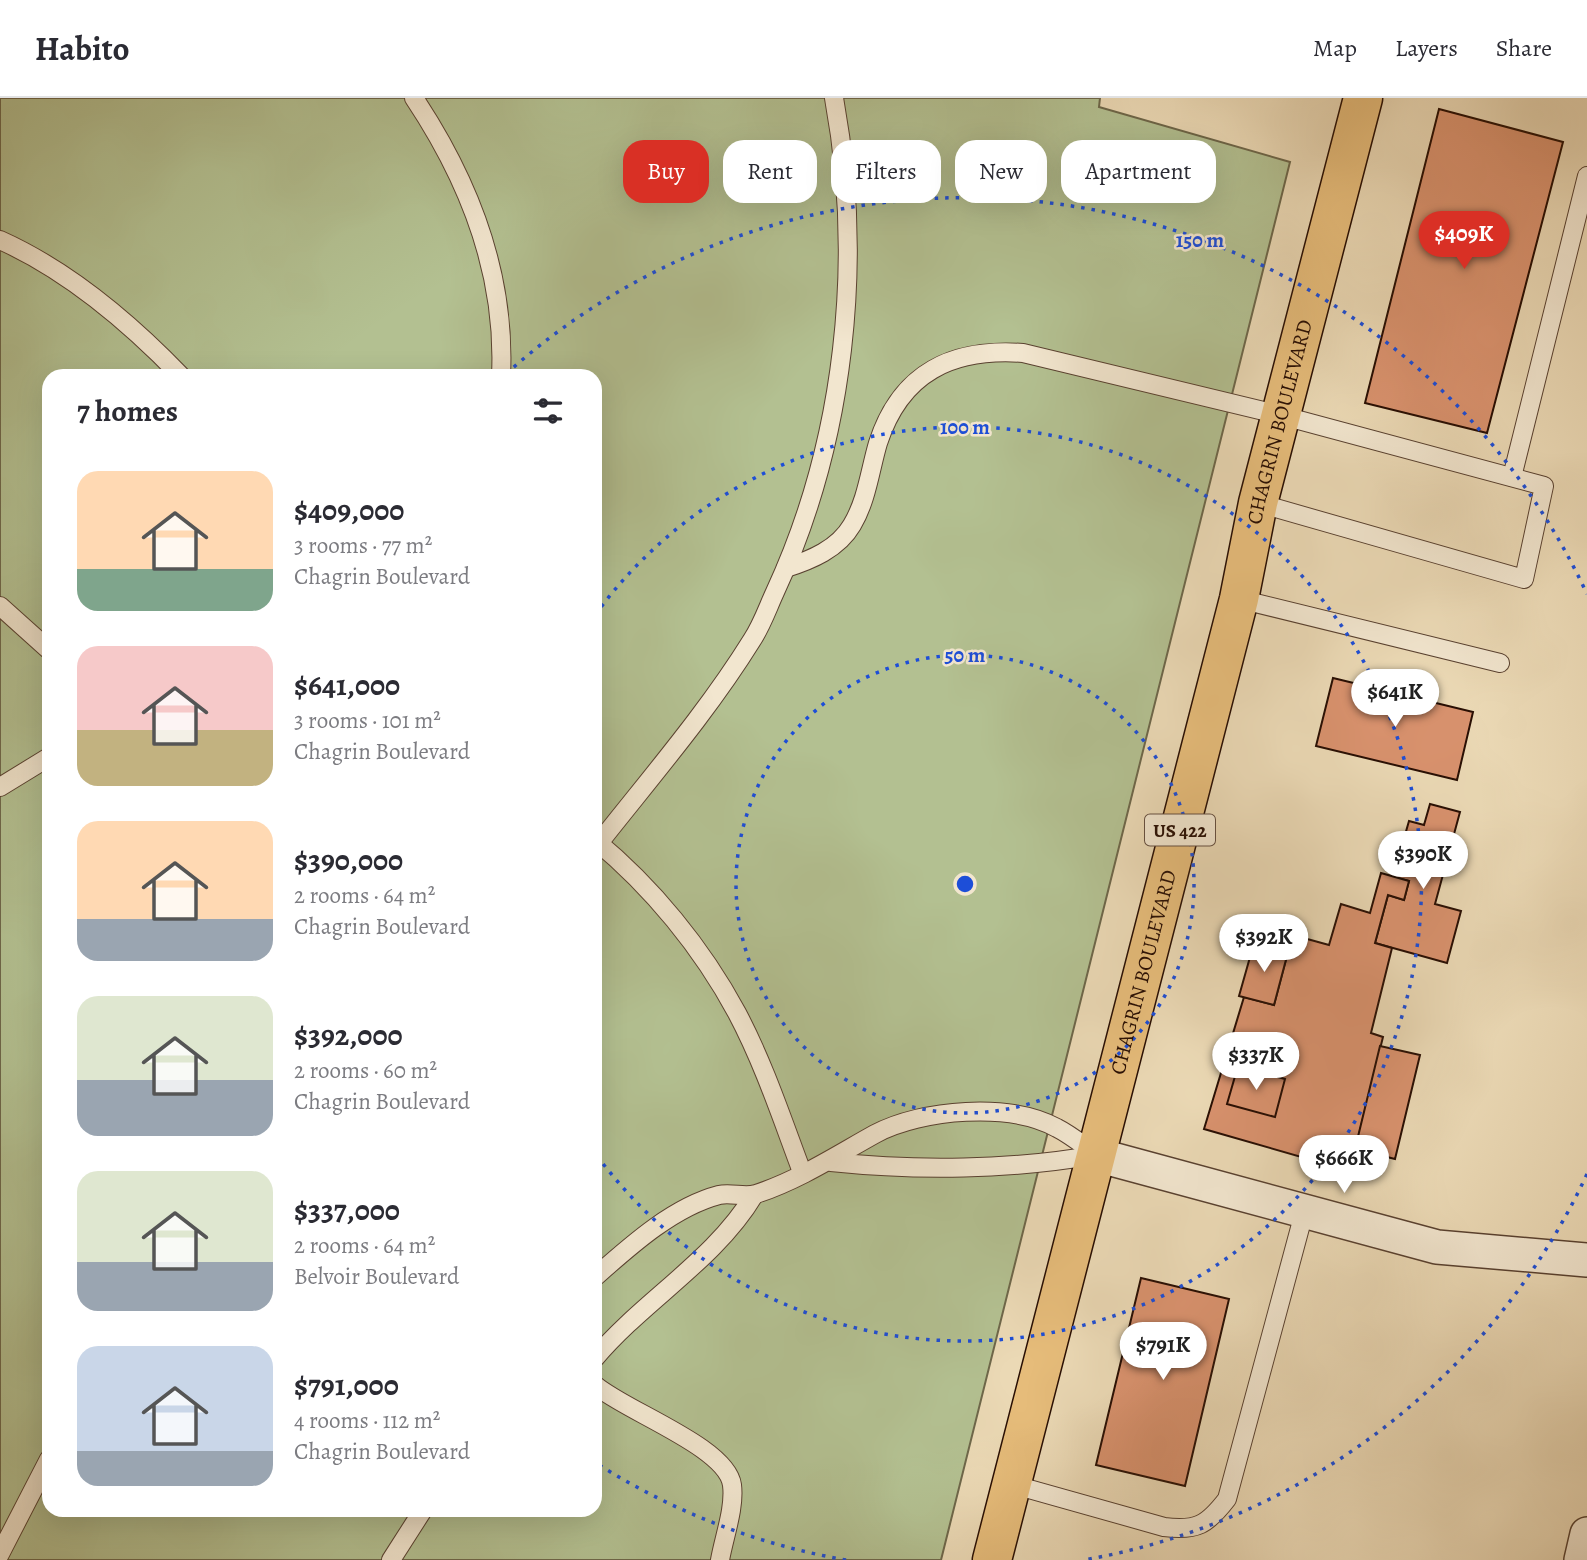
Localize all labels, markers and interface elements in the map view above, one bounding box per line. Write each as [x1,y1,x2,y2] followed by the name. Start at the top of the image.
[35,26,130,71] text: Habito
[1313,32,1357,64] text: Map
[1395,32,1458,64] text: Layers
[1496,32,1552,64] text: Share
[623,140,709,203] chip: Buy
[723,140,817,203] chip: Rent
[831,140,941,203] chip: Filters
[955,140,1047,203] chip: New
[1061,140,1216,203] chip: Apartment
[1415,212,1513,271] pin: $409K
[1435,218,1493,249] text: $409K
[1176,226,1225,254] text: 150 m
[1240,316,1319,527] street label: CHAGRIN BOULEVARD
[77,391,178,431] text: 7 homes
[529,392,567,430] icon: filters
[940,413,990,441] text: 100 m
[294,490,404,530] text: $409,000
[133,499,217,583] icon: home
[294,530,432,561] text: 3 rooms · 77 m²
[294,561,470,592] text: Chagrin Boulevard
[945,641,986,669] text: 50 m
[294,665,400,705] text: $641,000
[1346,670,1444,729] pin: $641K
[133,674,217,758] icon: home
[1367,676,1423,707] text: $641K
[294,705,441,736] text: 3 rooms · 101 m²
[294,736,470,767] text: Chagrin Boulevard
[1145,814,1215,846] road number: US 422
[1374,832,1472,891] pin: $390K
[1394,838,1452,869] text: $390K
[294,840,403,880] text: $390,000
[133,849,217,933] icon: home
[1103,867,1183,1078] street label: CHAGRIN BOULEVARD
[953,872,977,896] centre of rings
[294,880,435,911] text: 2 rooms · 64 m²
[294,911,470,942] text: Chagrin Boulevard
[1215,914,1313,974] pin: $392K
[1235,921,1293,952] text: $392K
[294,1015,403,1055] text: $392,000
[133,1024,217,1108] icon: home
[1207,1032,1305,1092] pin: $337K
[1228,1039,1284,1070] text: $337K
[294,1055,437,1086] text: 2 rooms · 60 m²
[294,1086,470,1117] text: Chagrin Boulevard
[1295,1136,1393,1195] pin: $666K
[1315,1142,1373,1173] text: $666K
[294,1190,400,1230] text: $337,000
[133,1199,217,1283] icon: home
[294,1230,435,1261] text: 2 rooms · 64 m²
[294,1261,459,1292] text: Belvoir Boulevard
[1114,1322,1212,1382] pin: $791K
[1136,1329,1190,1360] text: $791K
[294,1365,399,1405] text: $791,000
[133,1374,217,1458] icon: home
[294,1405,440,1436] text: 4 rooms · 112 m²
[294,1436,470,1467] text: Chagrin Boulevard

